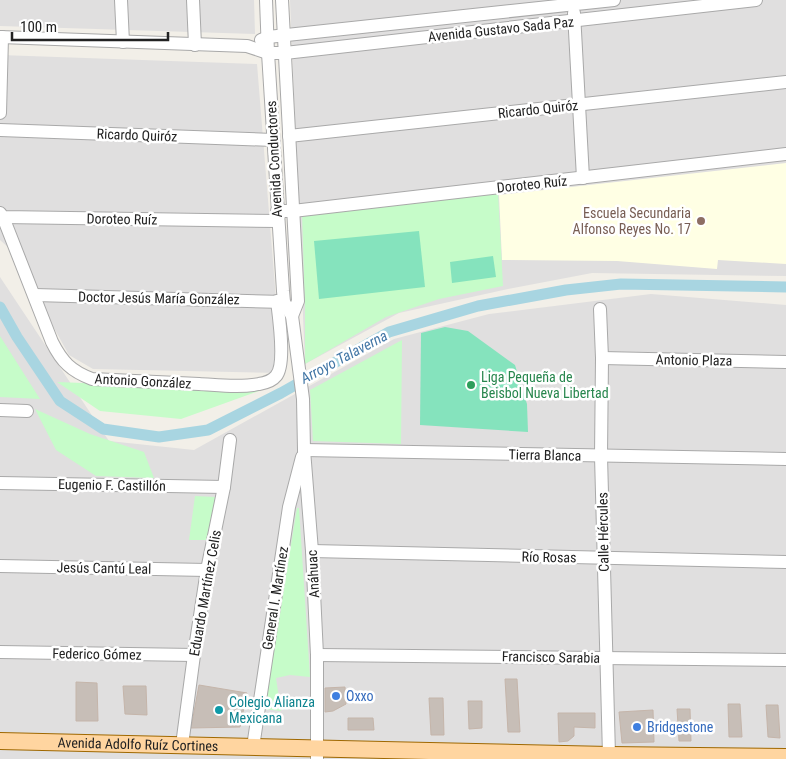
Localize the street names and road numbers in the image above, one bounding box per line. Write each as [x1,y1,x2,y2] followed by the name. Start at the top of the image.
[427,13,575,45] street label: Avenida Gustavo Sada Paz
[497,97,579,121] street label: Ricardo Quiróz
[263,100,285,218] street label: Avenida Conductores
[96,126,178,144] street label: Ricardo Quiróz
[496,172,568,196] street label: Doroteo Ruíz
[86,210,158,228] street label: Doroteo Ruíz
[78,289,240,307] street label: Doctor Jesús María González
[656,351,732,369] street label: Antonio Plaza
[94,370,192,392] street label: Antonio González
[508,446,582,464] street label: Tierra Blanca
[58,476,166,494] street label: Eugenio F. Castillón
[594,492,612,572] street label: Calle Hércules
[186,529,224,657] street label: Eduardo Martínez Celis
[259,545,291,651] street label: General I. Martínez
[304,549,322,599] street label: Anáhuac
[521,549,577,565] street label: Río Rosas
[56,559,152,577] street label: Jesús Cantú Leal
[52,645,142,663] street label: Federico Gómez
[502,648,600,666] street label: Francisco Sarabia
[57,734,218,754] street label: Avenida Adolfo Ruíz Cortines

